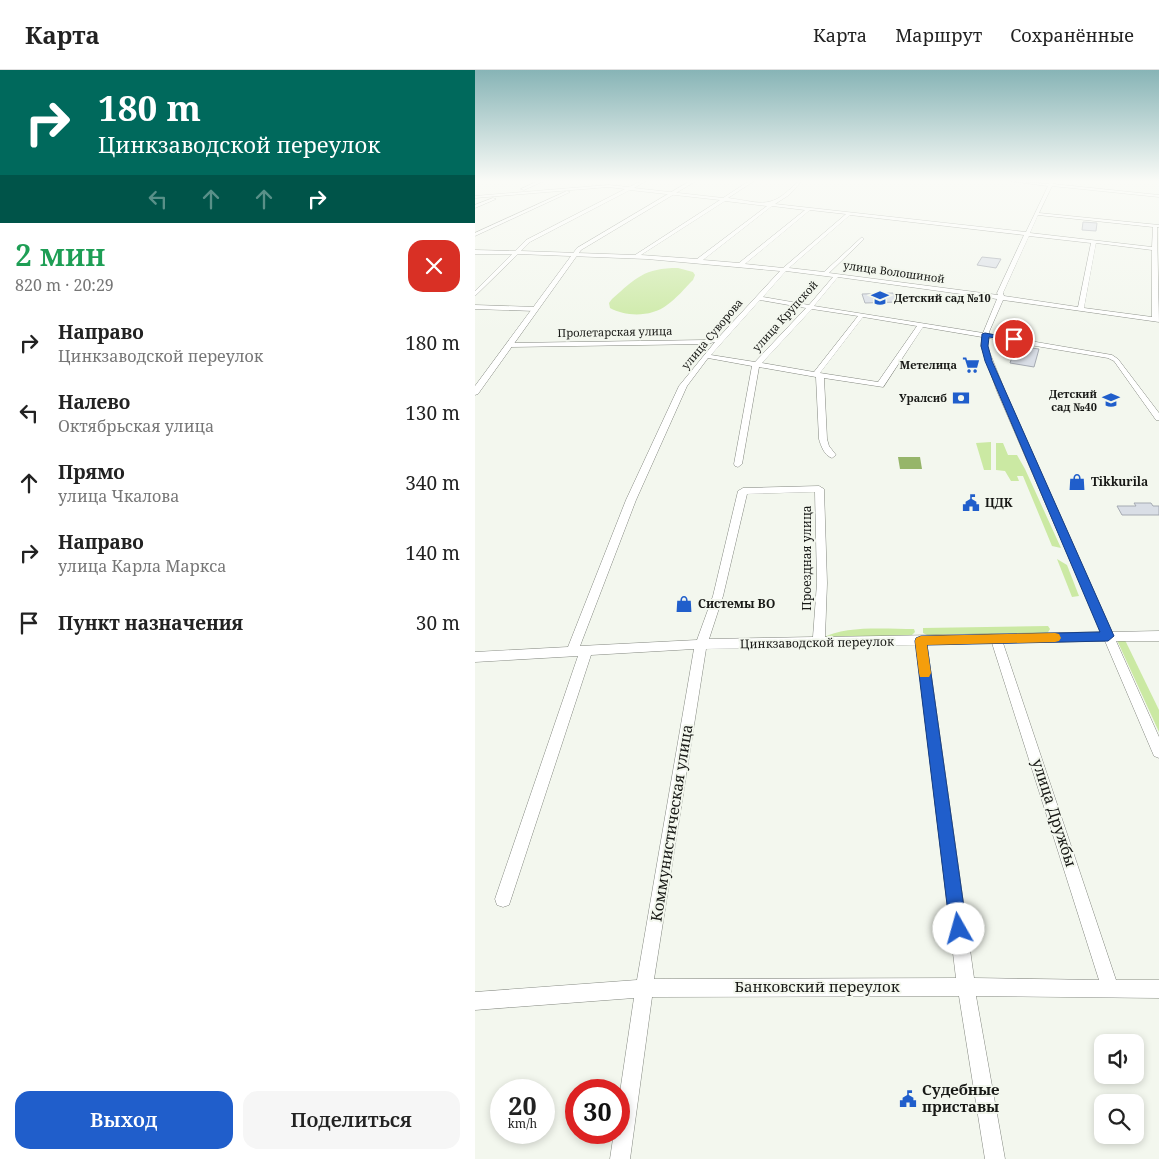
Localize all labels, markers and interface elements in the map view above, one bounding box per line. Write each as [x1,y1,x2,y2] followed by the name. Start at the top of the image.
[25,18,100,51] text: Карта
[813,23,867,47] text: Карта
[895,23,982,47] text: Маршрут
[1010,23,1134,47] text: Сохранённые
[98,84,201,131] text: 180 m
[15,90,80,155] icon: right
[98,129,380,159] text: Цинкзаводской переулок
[144,185,172,213] icon: left
[197,185,225,213] icon: ahead
[250,185,278,213] icon: ahead
[303,185,331,213] icon: right
[15,234,105,275] text: 2 мин
[408,240,460,292] button: close
[842,257,946,286] street label: улица Волошиной
[15,274,114,296] text: 820 m · 20:29
[749,277,821,354] street label: улица Крупской
[870,288,890,308] school or university icon: Детский сад №10
[894,290,991,305] place label: Детский сад №10
[678,295,746,372] street label: улица Суворова
[993,318,1035,360] pin
[58,319,144,345] text: Направо
[557,323,673,340] street label: Пролетарская улица
[1000,325,1028,353] icon: arrive
[15,329,43,357] icon: right
[405,330,460,356] text: 180 m
[58,345,263,367] text: Цинкзаводской переулок
[961,355,981,375] supermarket icon: Метелица
[900,357,957,372] place label: Метелица
[1049,386,1098,414] place label: Детский сад №40
[951,388,971,408] bank icon: Уралсиб
[58,389,130,415] text: Налево
[899,390,947,405] place label: Уралсиб
[1101,390,1121,410] school or university icon: Детский сад №40
[15,399,43,427] icon: left
[405,400,460,426] text: 130 m
[58,415,214,437] text: Октябрьская улица
[58,459,125,485] text: Прямо
[15,469,43,497] icon: ahead
[405,470,460,496] text: 340 m
[1067,472,1087,492] shop icon: Tikkurila
[1091,473,1148,490] place label: Tikkurila
[58,485,179,507] text: улица Чкалова
[961,493,981,513] public building icon: ЦДК
[985,494,1013,511] place label: ЦДК
[798,505,815,611] street label: Проездная улица
[58,529,144,555] text: Направо
[15,539,43,567] icon: right
[405,540,460,566] text: 140 m
[58,555,226,577] text: улица Карла Маркса
[674,594,694,614] shop icon: Системы ВО
[698,595,775,612] place label: Системы ВО
[15,609,43,637] icon: arrive
[58,610,243,636] text: Пункт назначения
[416,610,460,636] text: 30 m
[740,633,895,652] street label: Цинкзаводской переулок
[646,723,696,923] street label: Коммунистическая улица
[1028,756,1082,869] street label: улица Дружбы
[932,902,984,954] position arrow
[734,976,900,996] street label: Банковский переулок
[1094,1034,1144,1144] map controls
[1094,1034,1144,1084] button: sound
[565,1079,630,1144] speed limit sign: 30
[922,1079,1000,1116] place label: Судебные приставы
[508,1088,537,1122] text: 20
[898,1089,918,1109] public building icon: Судебные приставы
[15,1091,233,1149] button: Выход
[243,1091,460,1149] button: Поделиться
[1094,1094,1144,1144] button: search
[508,1115,537,1132] text: km/h

